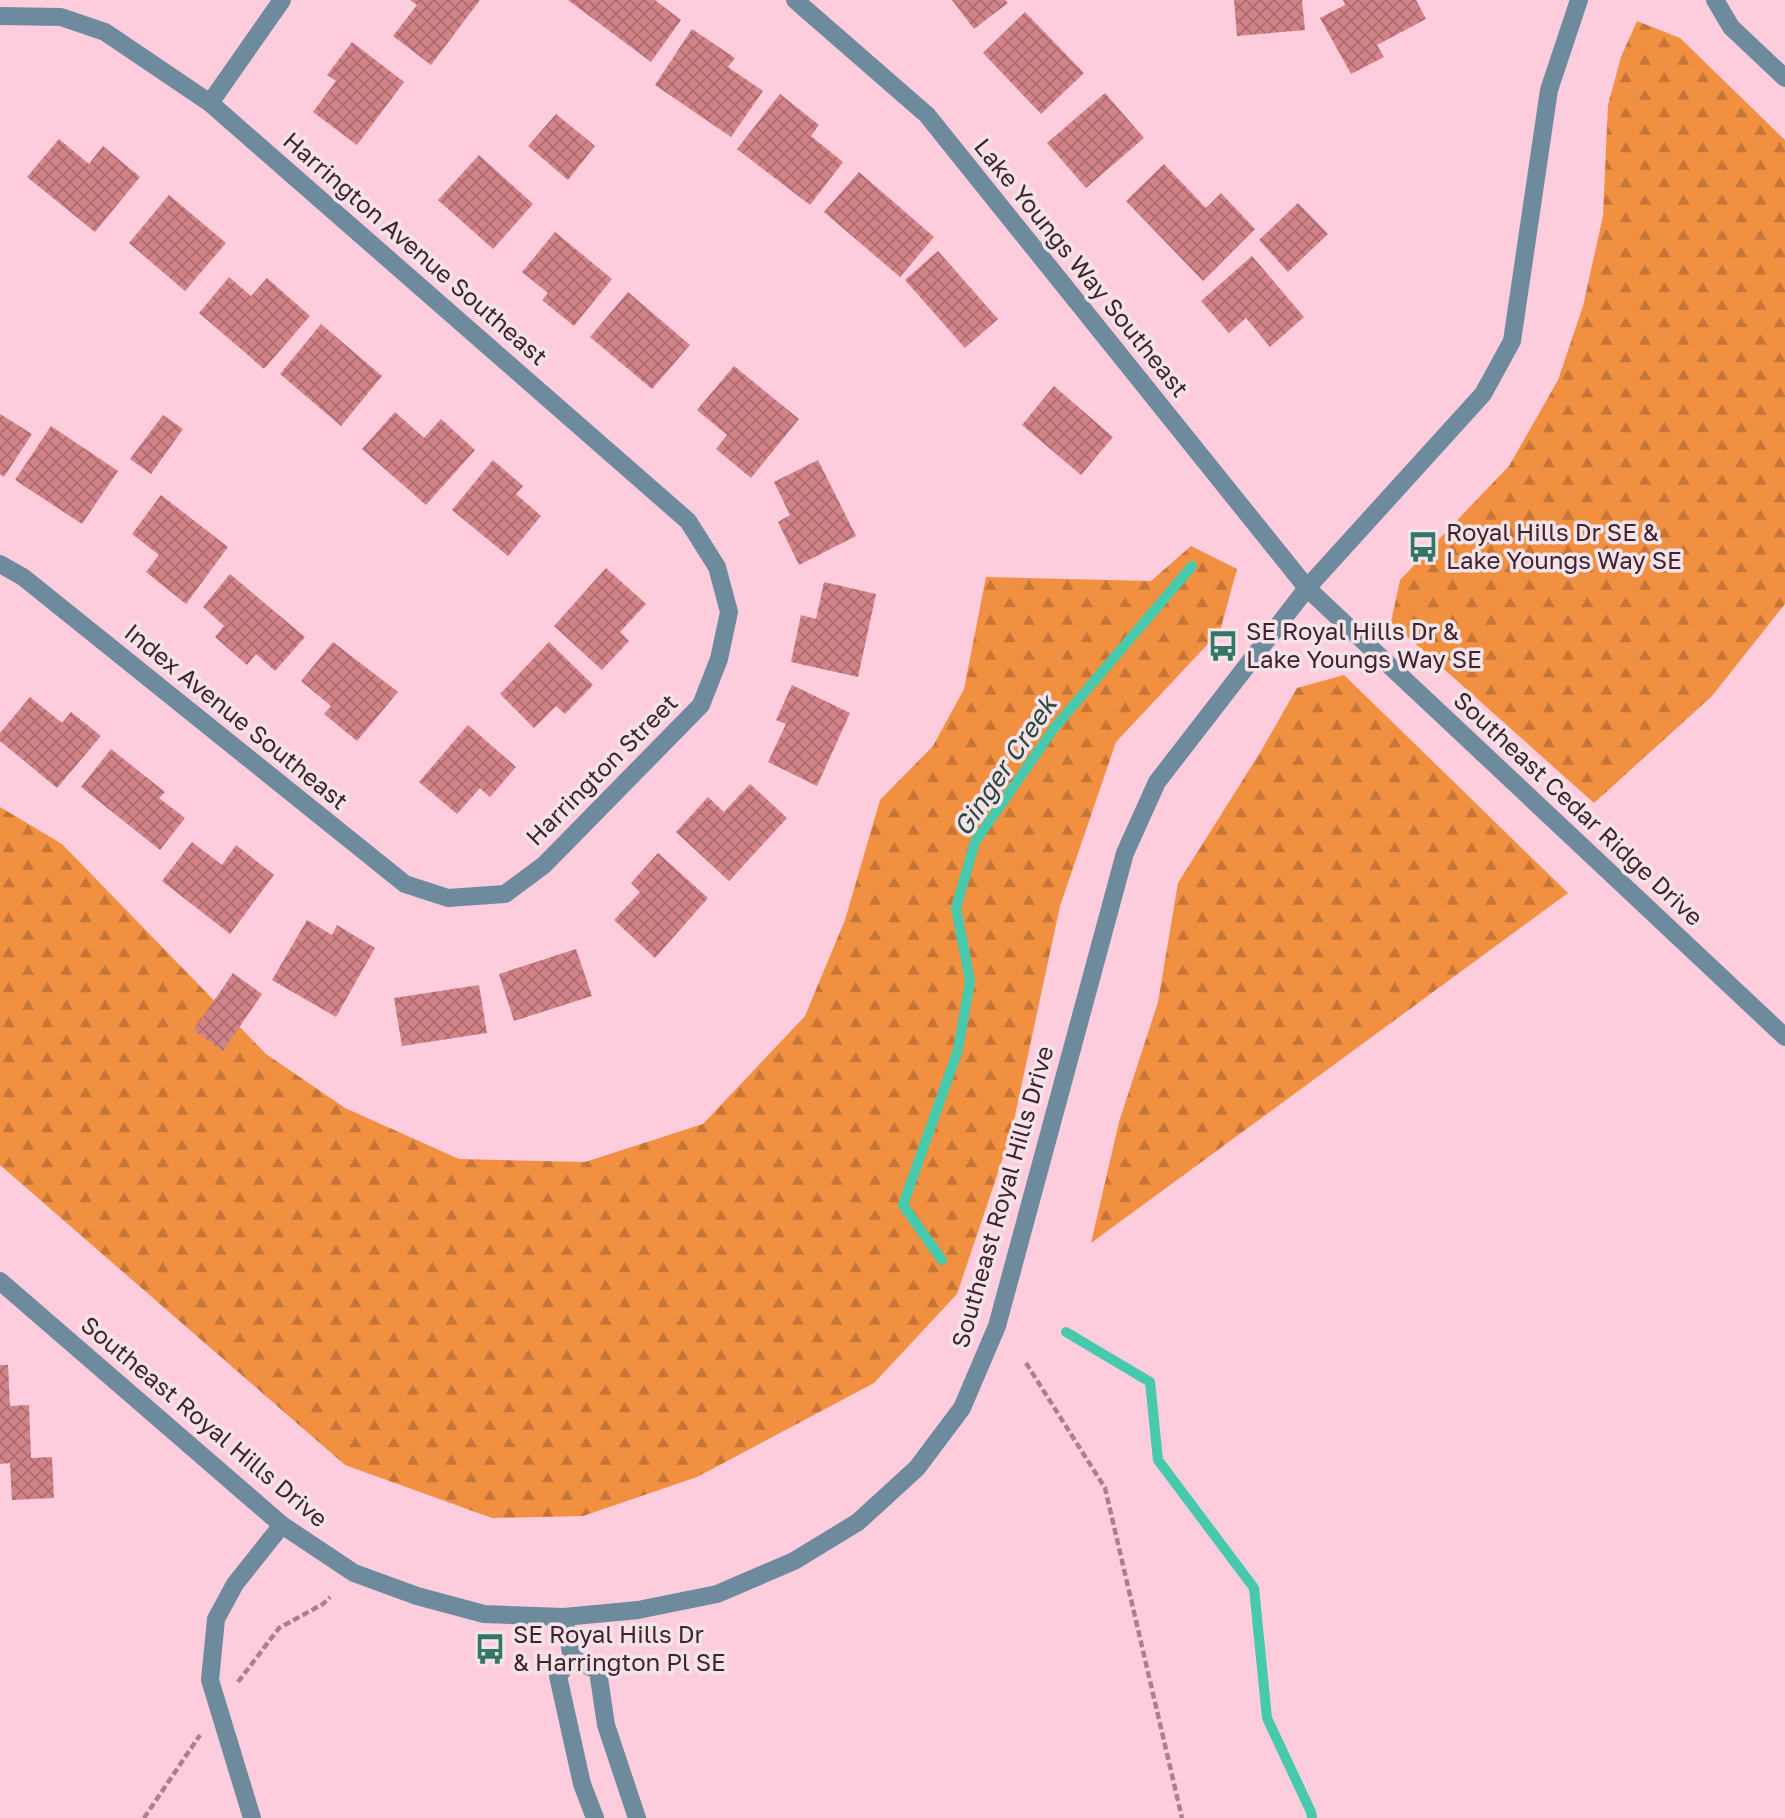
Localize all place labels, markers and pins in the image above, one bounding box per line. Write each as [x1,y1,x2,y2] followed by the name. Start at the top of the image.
[1446,517,1682,574] place label: Royal Hills Dr SE & Lake Youngs Way SE
[1406,530,1440,564] bus stop icon: Royal Hills Dr SE & Lake Youngs Way SE
[1246,616,1482,673] place label: SE Royal Hills Dr & Lake Youngs Way SE
[1206,629,1240,663] bus stop icon: SE Royal Hills Dr & Lake Youngs Way SE
[513,1619,726,1676] place label: SE Royal Hills Dr & Harrington Pl SE
[473,1632,507,1666] bus stop icon: SE Royal Hills Dr & Harrington Pl SE

